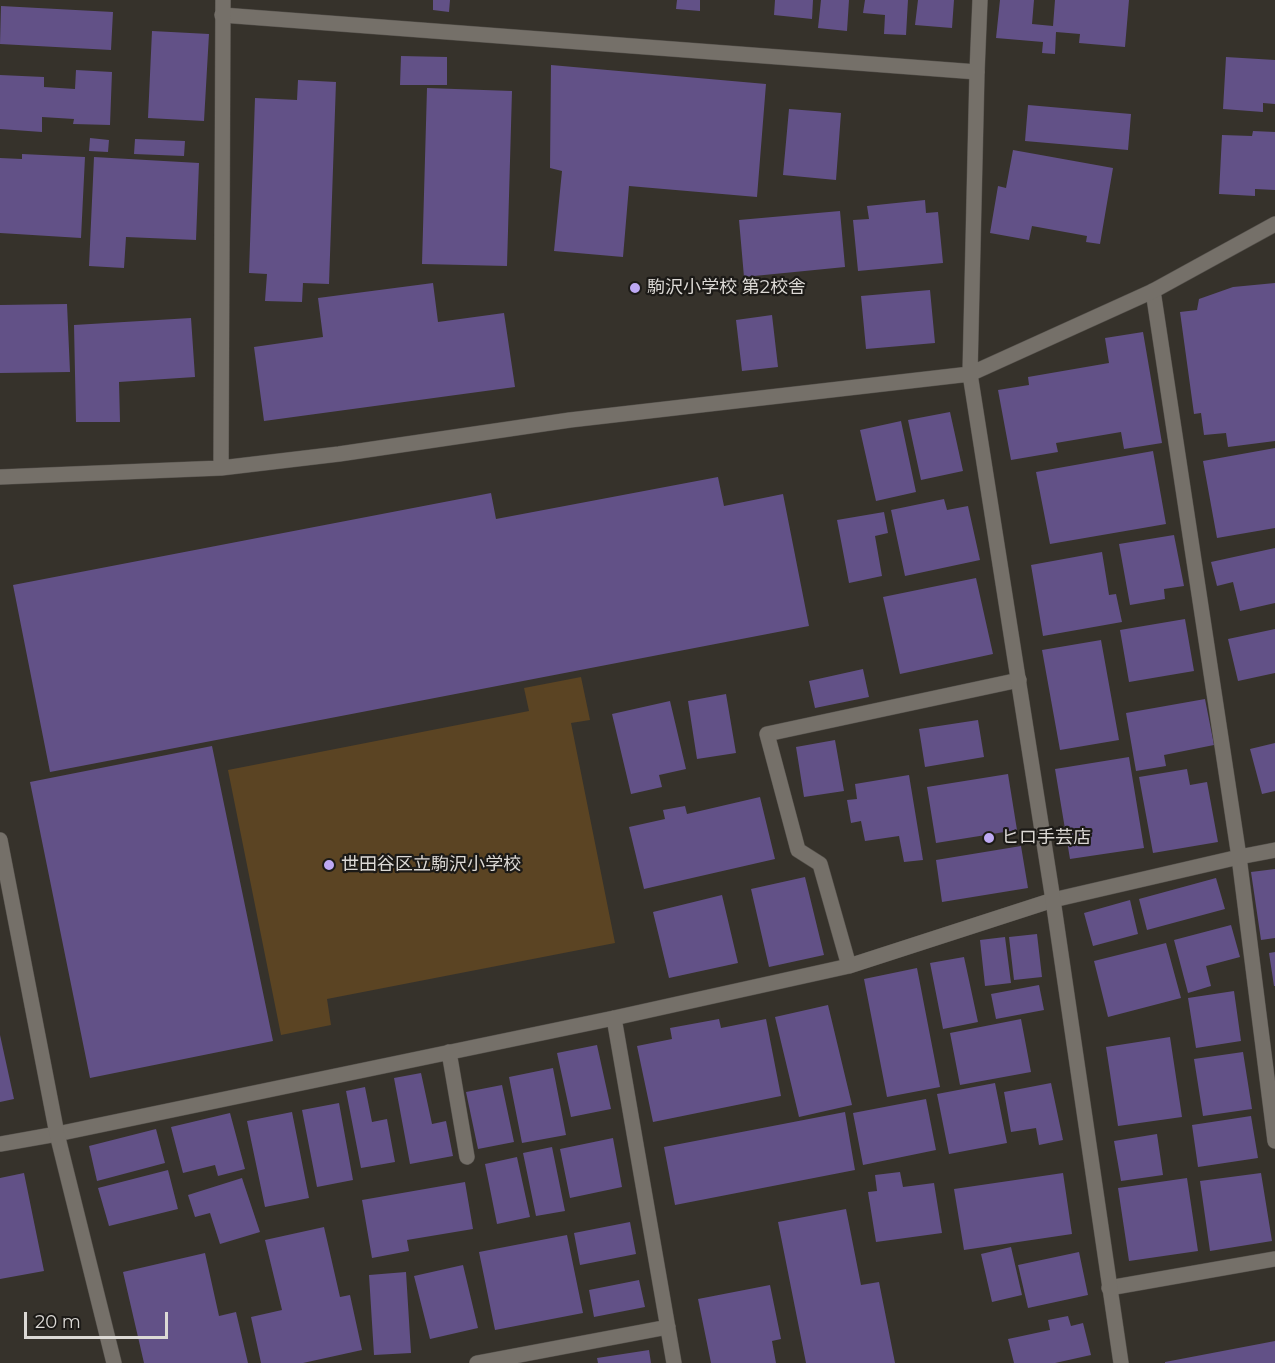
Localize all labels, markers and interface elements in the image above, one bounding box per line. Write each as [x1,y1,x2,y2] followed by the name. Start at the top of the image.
[647,277,806,299] place label: 駒沢小学校 第2校舎
[628,281,642,295] marker: 駒沢小学校 第2校舎
[1001,827,1091,849] place label: ヒロ手芸店
[982,831,996,845] marker: ヒロ手芸店
[341,854,521,876] place label: 世田谷区立駒沢小学校
[322,858,336,872] marker: 世田谷区立駒沢小学校
[27,1300,171,1338] scale bar
[35,1311,81,1333] text: 20 m

